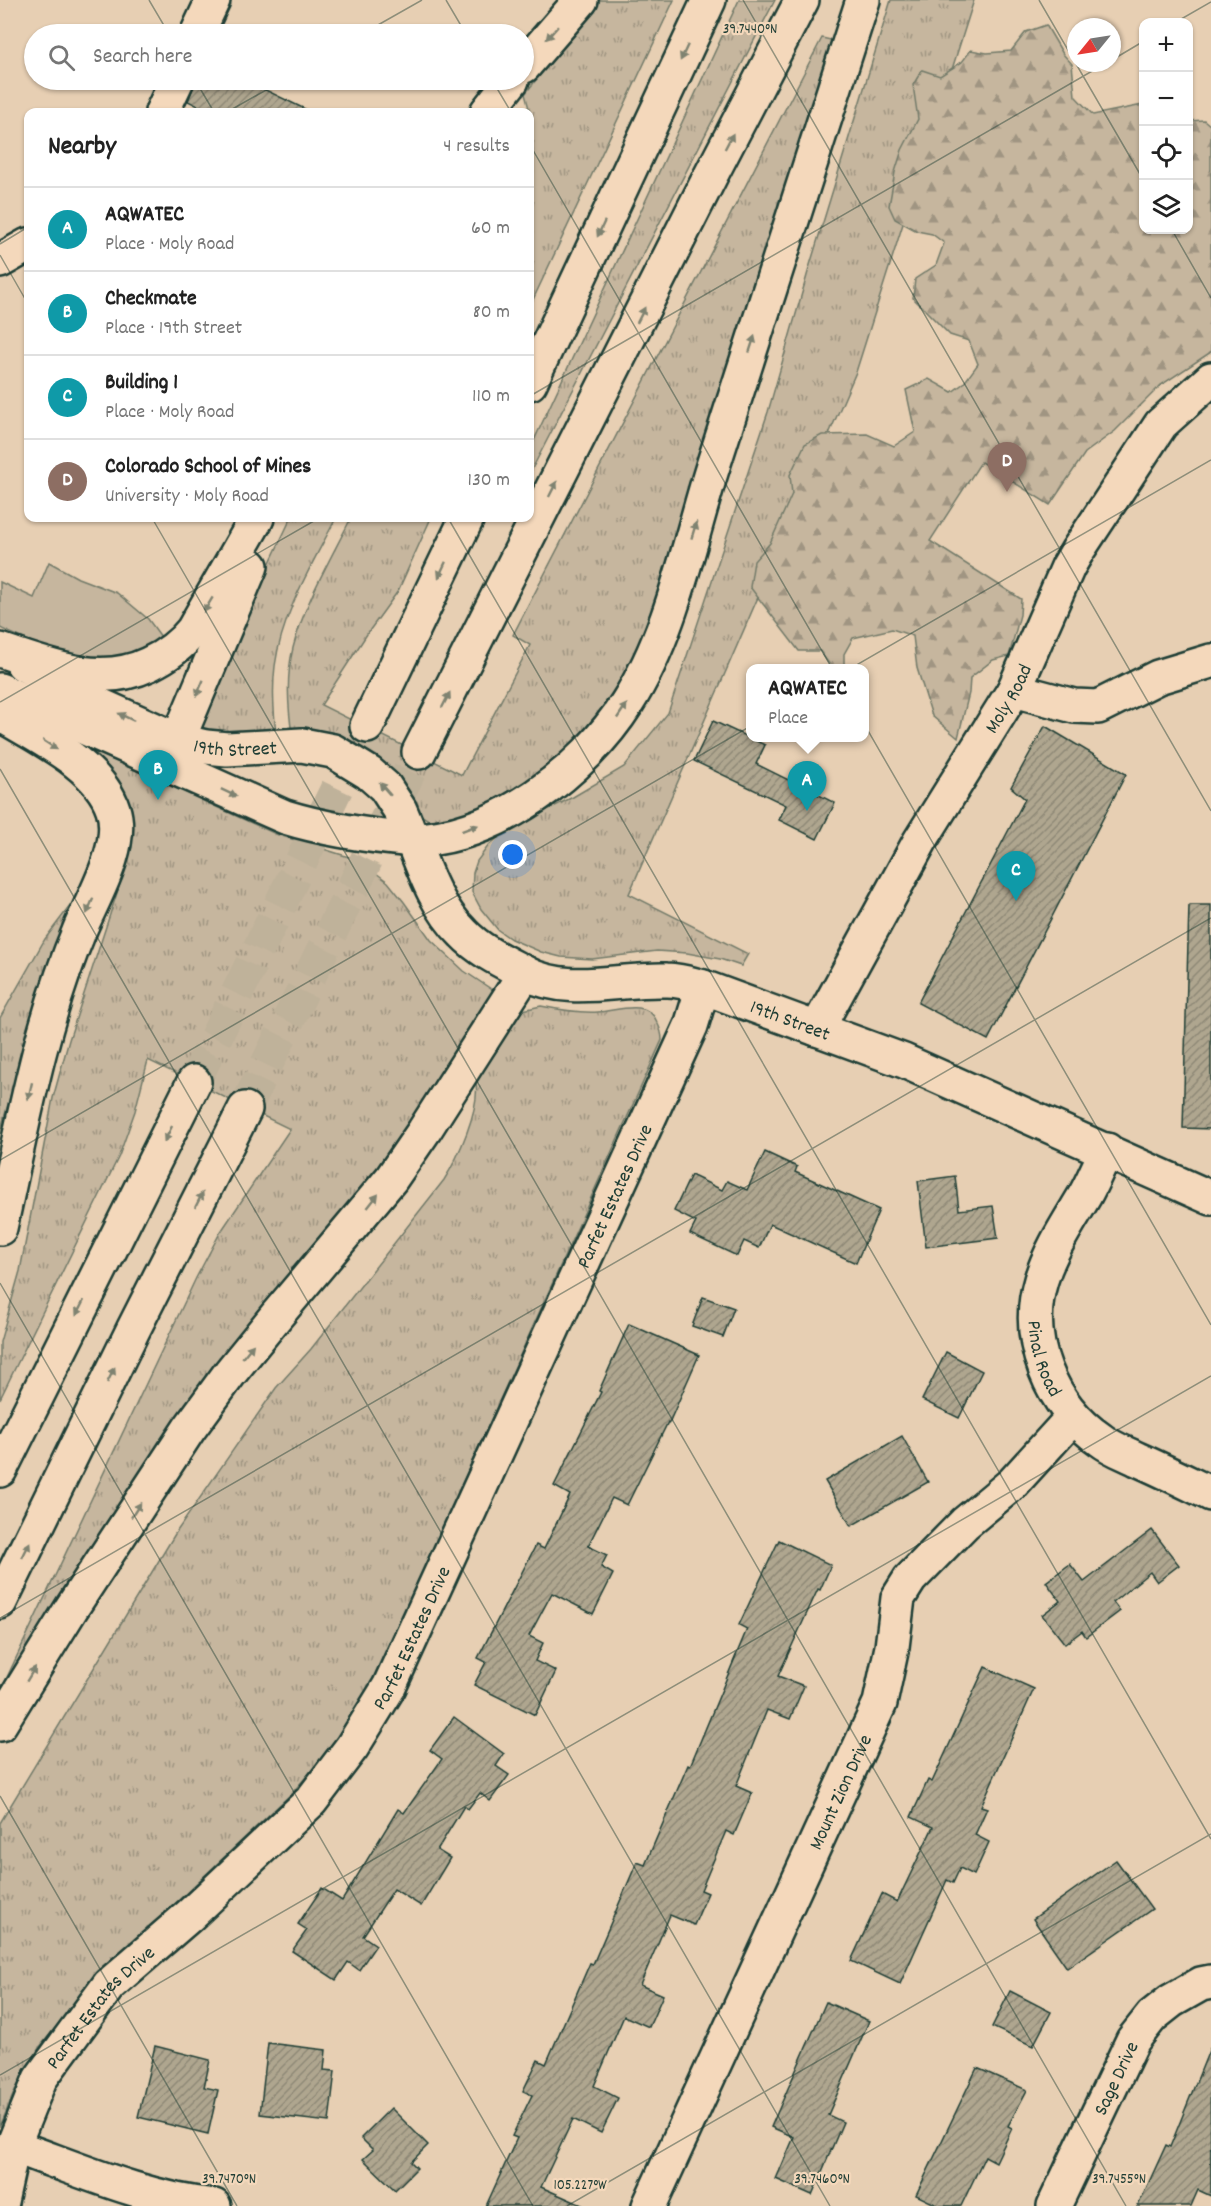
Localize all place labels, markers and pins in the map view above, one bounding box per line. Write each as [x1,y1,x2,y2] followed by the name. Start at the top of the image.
[988,442,1026,492] pin: D
[138,750,178,800] pin: B
[788,762,826,811] pin: A
[996,852,1036,901] pin: C

